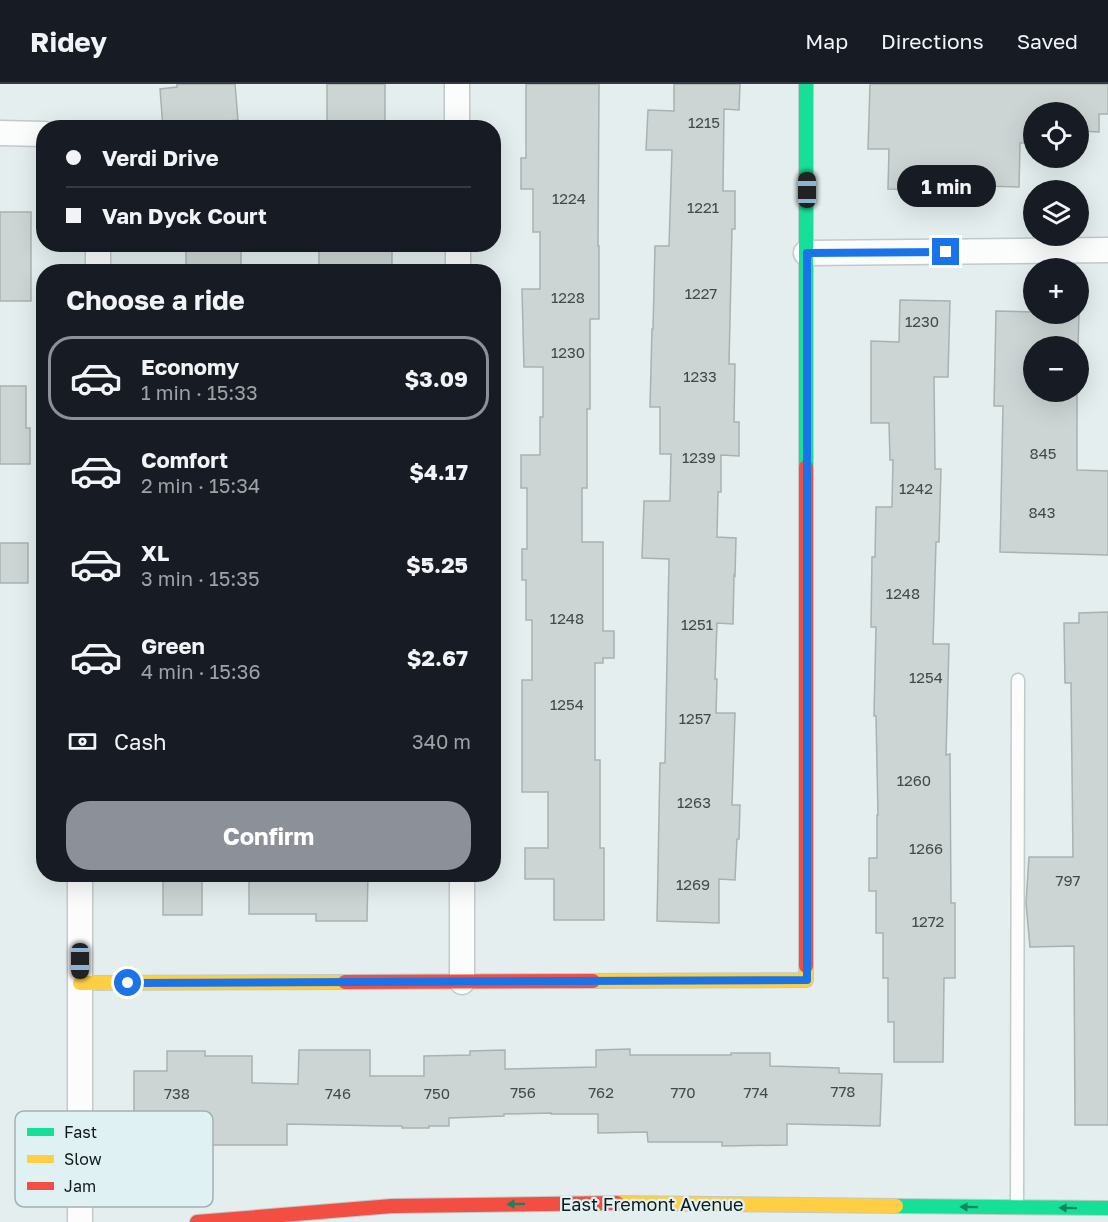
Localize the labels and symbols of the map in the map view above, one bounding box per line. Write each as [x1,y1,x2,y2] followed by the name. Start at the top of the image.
[688,113,720,131] house number: 1215
[896,165,996,207] callout: 1 min
[798,172,816,208] car
[552,189,586,207] house number: 1224
[687,198,719,216] house number: 1221
[932,238,959,265] route end
[685,284,717,302] house number: 1227
[551,288,585,306] house number: 1228
[905,312,939,330] house number: 1230
[551,343,585,361] house number: 1230
[683,367,717,385] house number: 1233
[1029,444,1057,462] house number: 845
[682,448,716,466] house number: 1239
[899,479,933,497] house number: 1242
[1028,503,1056,521] house number: 843
[886,584,920,602] house number: 1248
[550,609,584,627] house number: 1248
[681,615,713,633] house number: 1251
[909,668,943,686] house number: 1254
[550,695,584,713] house number: 1254
[679,709,711,727] house number: 1257
[897,771,931,789] house number: 1260
[677,793,711,811] house number: 1263
[909,839,943,857] house number: 1266
[1056,871,1081,889] house number: 797
[676,875,710,893] house number: 1269
[912,912,944,930] house number: 1272
[71,943,89,979] car
[114,969,141,996] route start
[830,1082,856,1100] house number: 778
[510,1083,536,1101] house number: 756
[588,1083,614,1101] house number: 762
[670,1083,696,1101] house number: 770
[743,1083,769,1101] house number: 774
[164,1084,190,1102] house number: 738
[325,1084,351,1102] house number: 746
[424,1084,450,1102] house number: 750
[15,1111,213,1207] legend
[64,1122,97,1142] text: Fast
[64,1149,102,1169] text: Slow
[64,1176,96,1196] text: Jam
[560,1193,744,1215] street label: East Fremont Avenue
[507,1199,526,1209] one-way arrow
[960,1202,979,1212] one-way arrow
[1058,1203,1077,1213] one-way arrow

